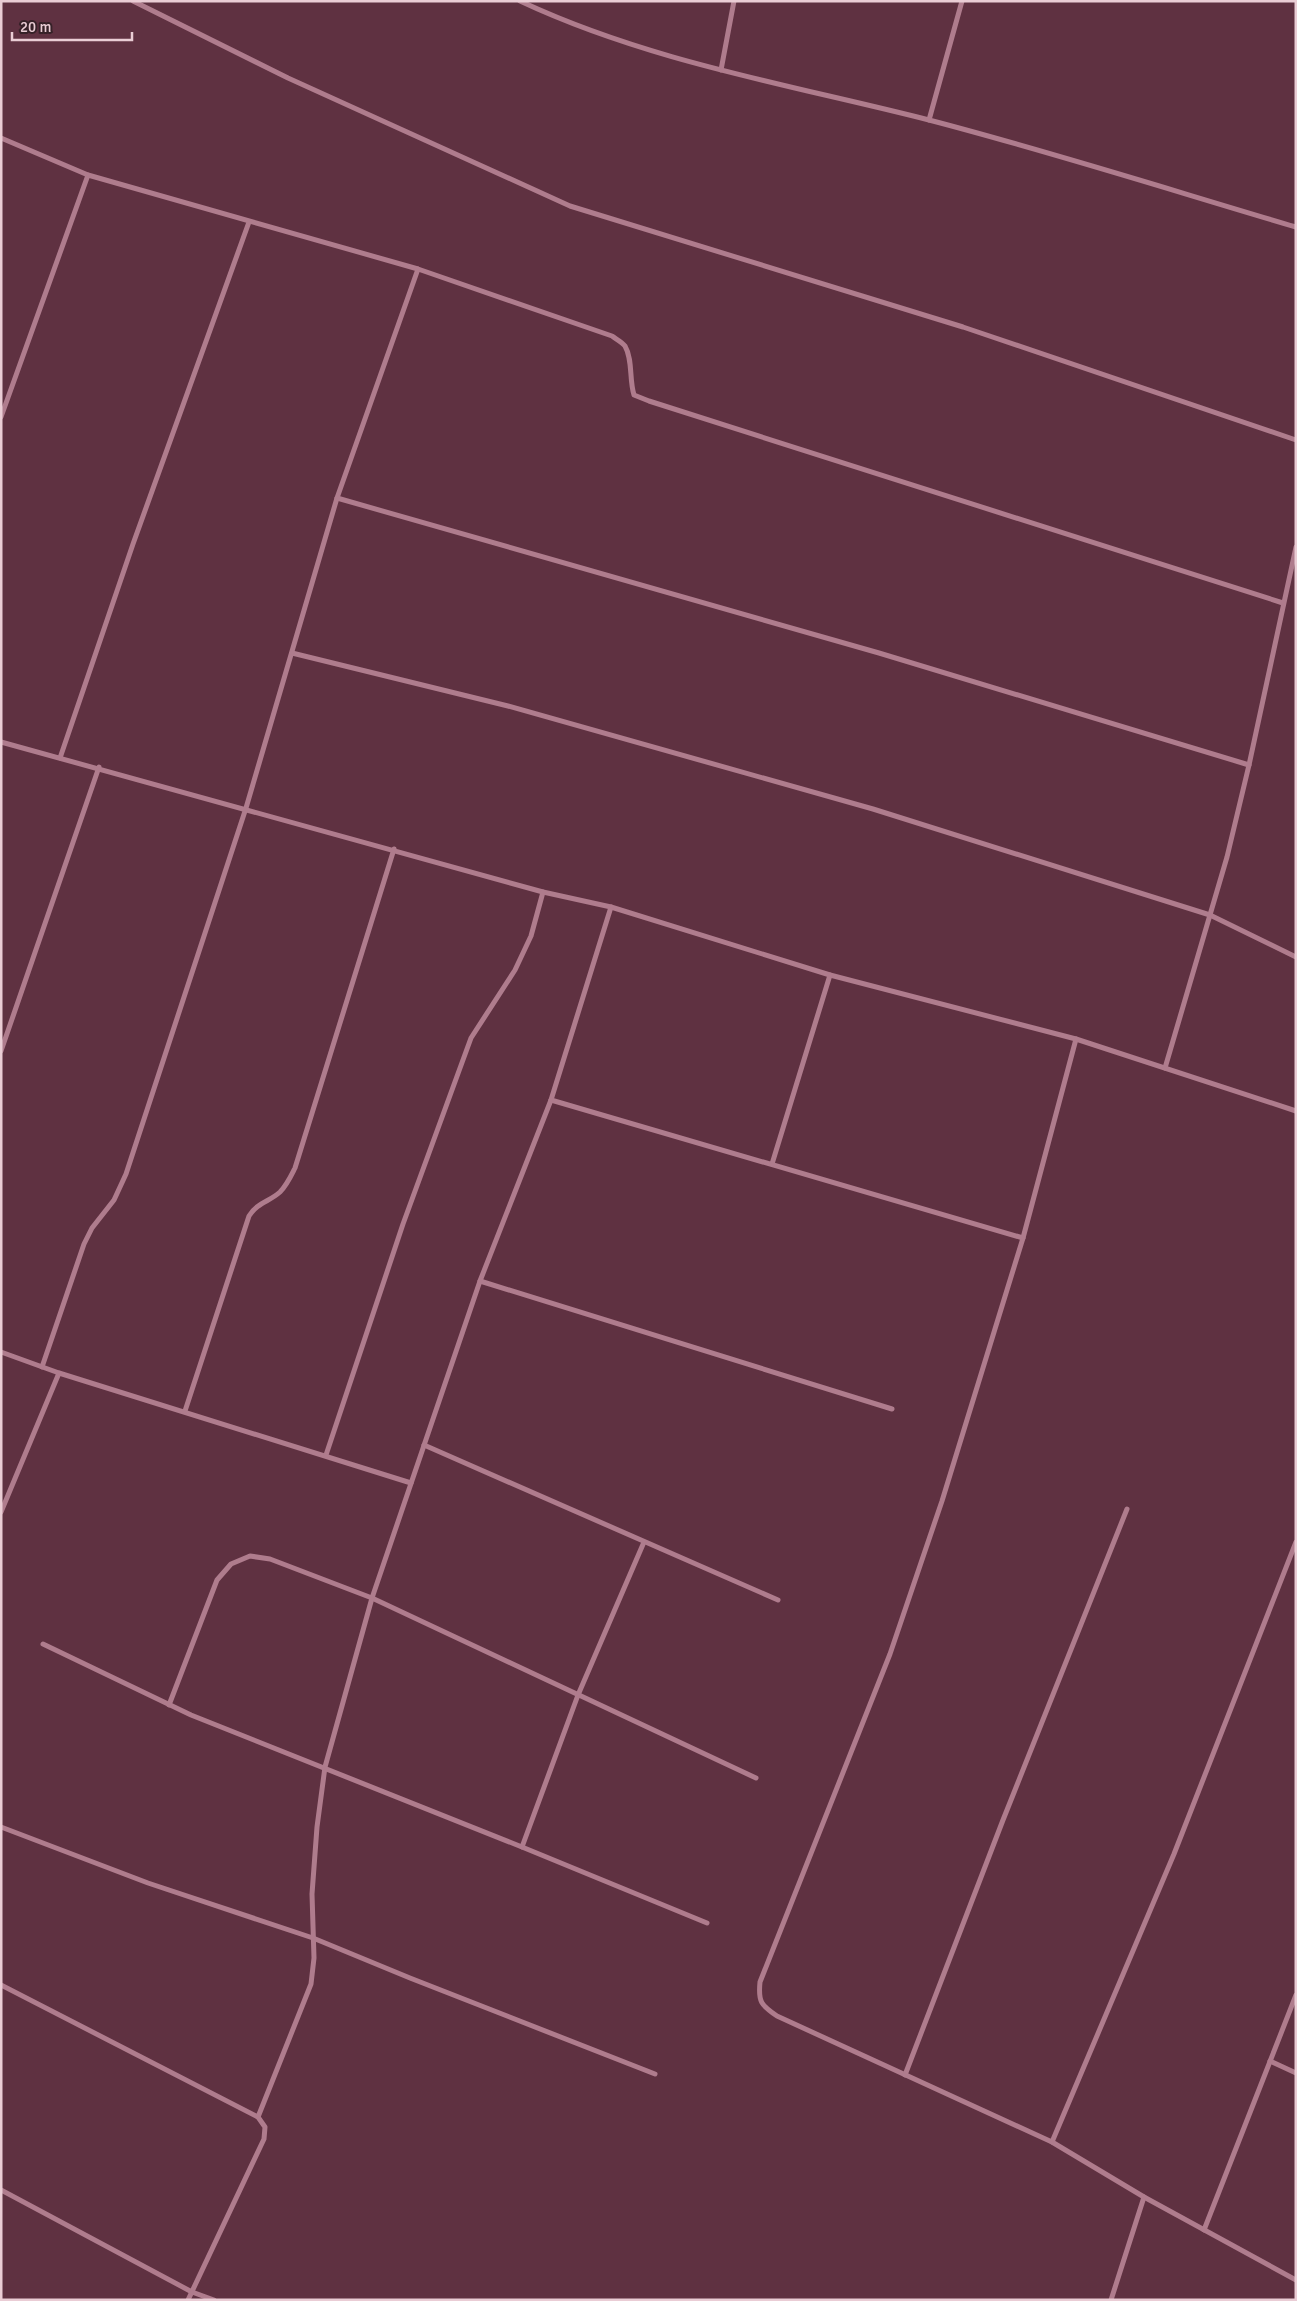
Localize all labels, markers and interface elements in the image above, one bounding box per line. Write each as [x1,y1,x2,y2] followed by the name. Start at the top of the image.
[12,10,132,42] scale bar
[20,18,51,36] text: 20 m

